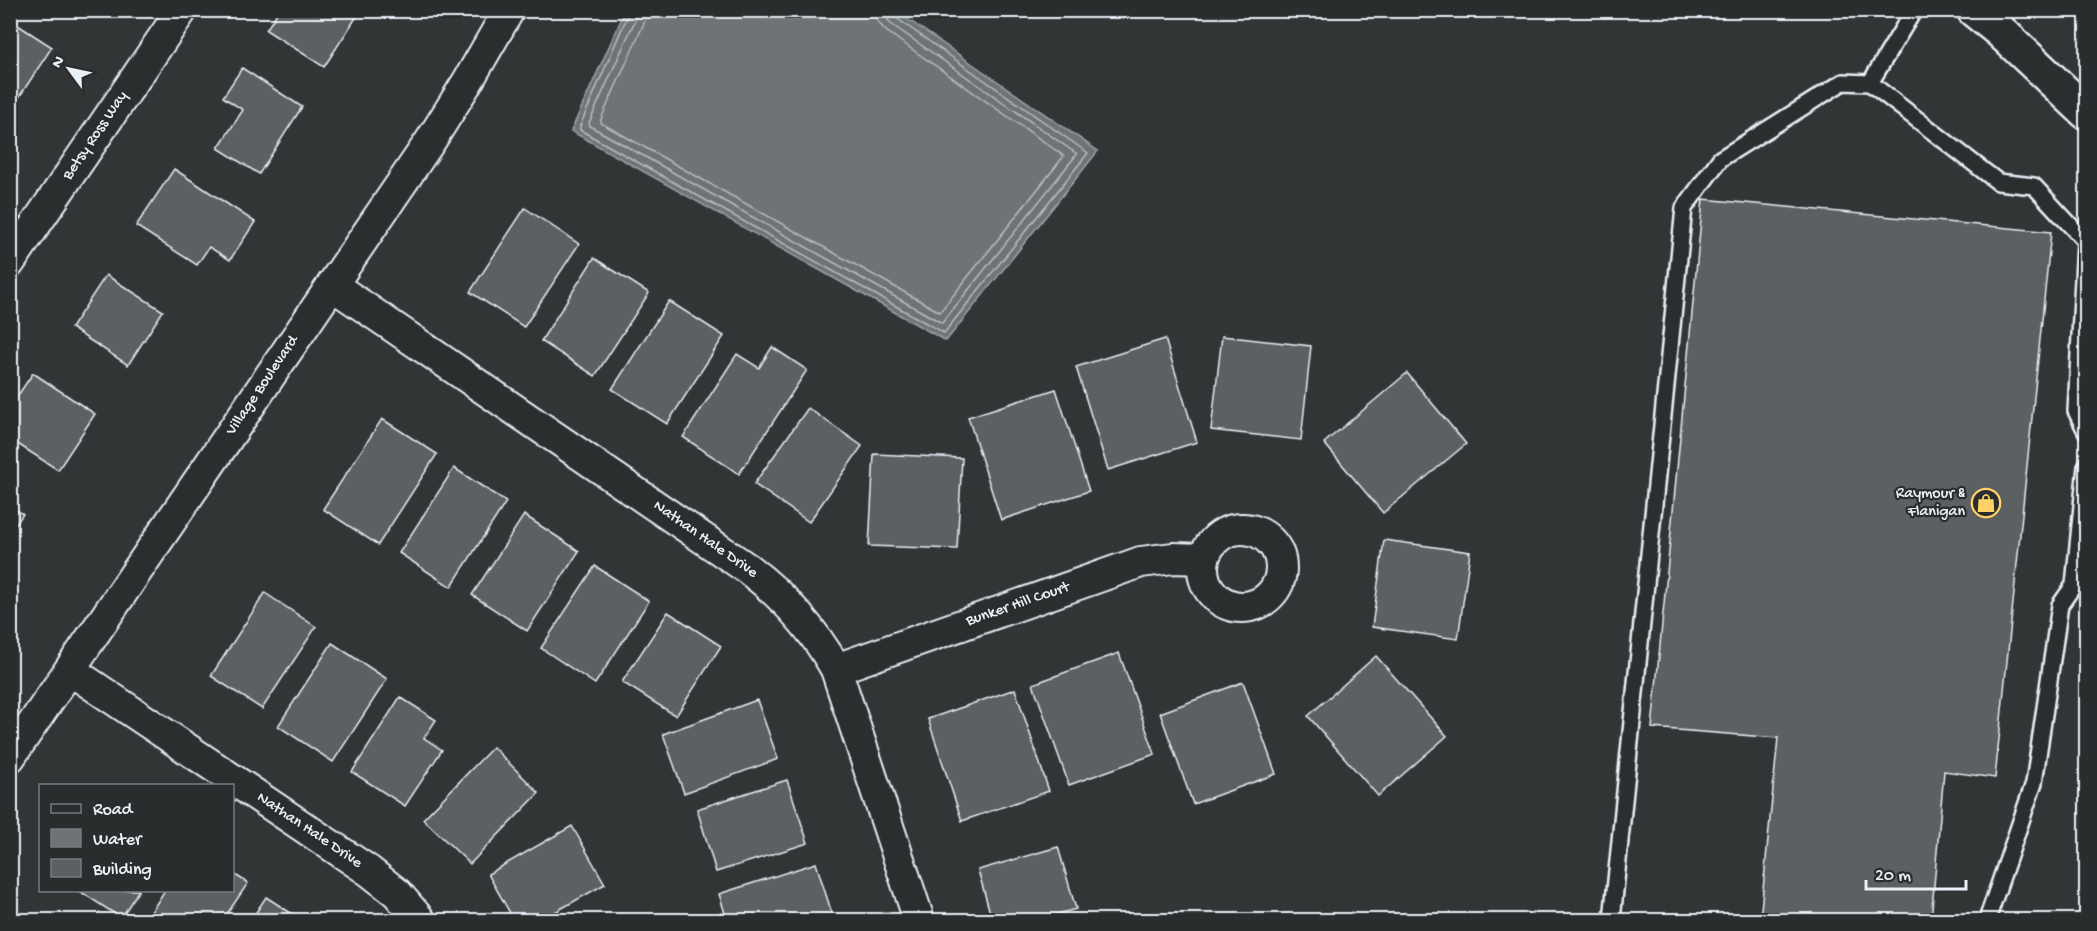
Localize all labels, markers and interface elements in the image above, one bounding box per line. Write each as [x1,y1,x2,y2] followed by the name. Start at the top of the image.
[39,39,99,99] north arrow
[49,53,70,72] text: N
[59,88,133,185] street label: Betsy Ross Way
[222,331,304,440] street label: Village Boulevard
[1896,485,1966,522] place label: Raymour & Flanigan
[1970,487,2002,519] shop icon: Raymour & Flanigan
[649,497,762,584] street label: Nathan Hale Drive
[963,578,1074,632] street label: Bunker Hill Court
[39,784,234,892] legend
[253,789,366,874] street label: Nathan Hale Drive
[93,800,134,821] text: Road
[93,830,143,851] text: Water
[1866,853,1966,891] scale bar
[92,860,152,881] text: Building
[1875,866,1911,887] text: 20 m

